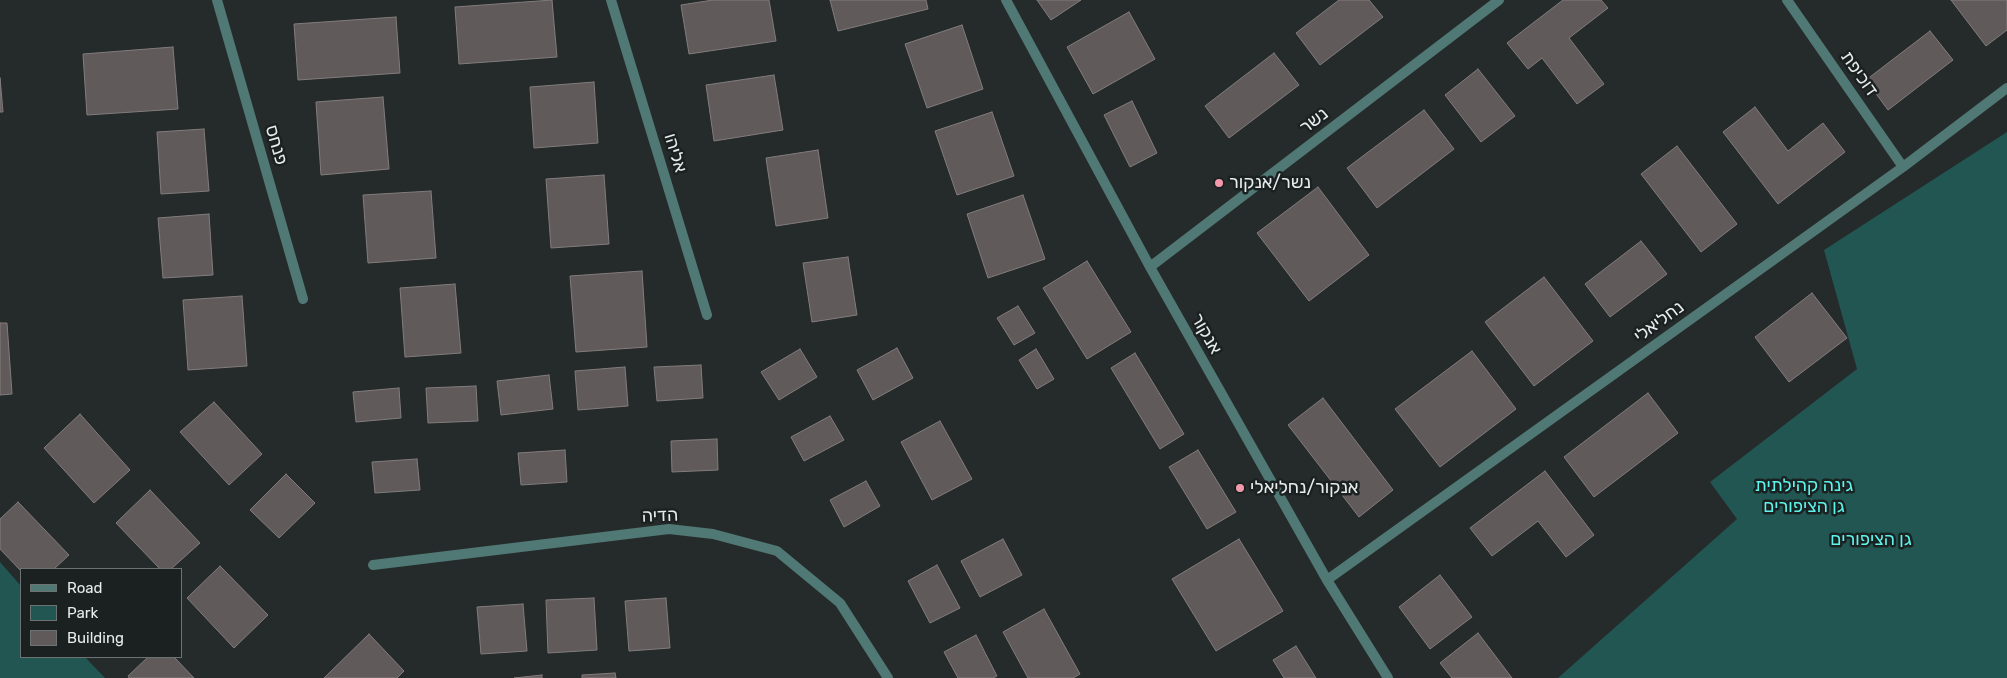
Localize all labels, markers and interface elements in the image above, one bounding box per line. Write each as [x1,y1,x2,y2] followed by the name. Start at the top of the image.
[1836,47,1882,101] street label: דוכיפת
[1296,103,1332,139] street label: נשר
[260,123,292,167] street label: פנחס
[659,131,691,175] street label: אליהו
[1229,172,1311,194] place label: נשר/אנקור
[1213,177,1225,189] marker: נשר/אנקור
[1630,297,1688,347] street label: נחליאלי
[1186,310,1226,358] street label: אנקור
[1755,475,1853,518] park label: גינה קהילתית גן הציפורים
[1250,477,1358,499] place label: אנקור/נחליאלי
[1234,482,1246,494] marker: אנקור/נחליאלי
[641,505,679,527] street label: הדיה
[1830,529,1912,551] park label: גן הציפורים
[20,568,182,658] legend
[67,579,103,597] text: Road
[67,604,98,622] text: Park
[67,629,124,647] text: Building

